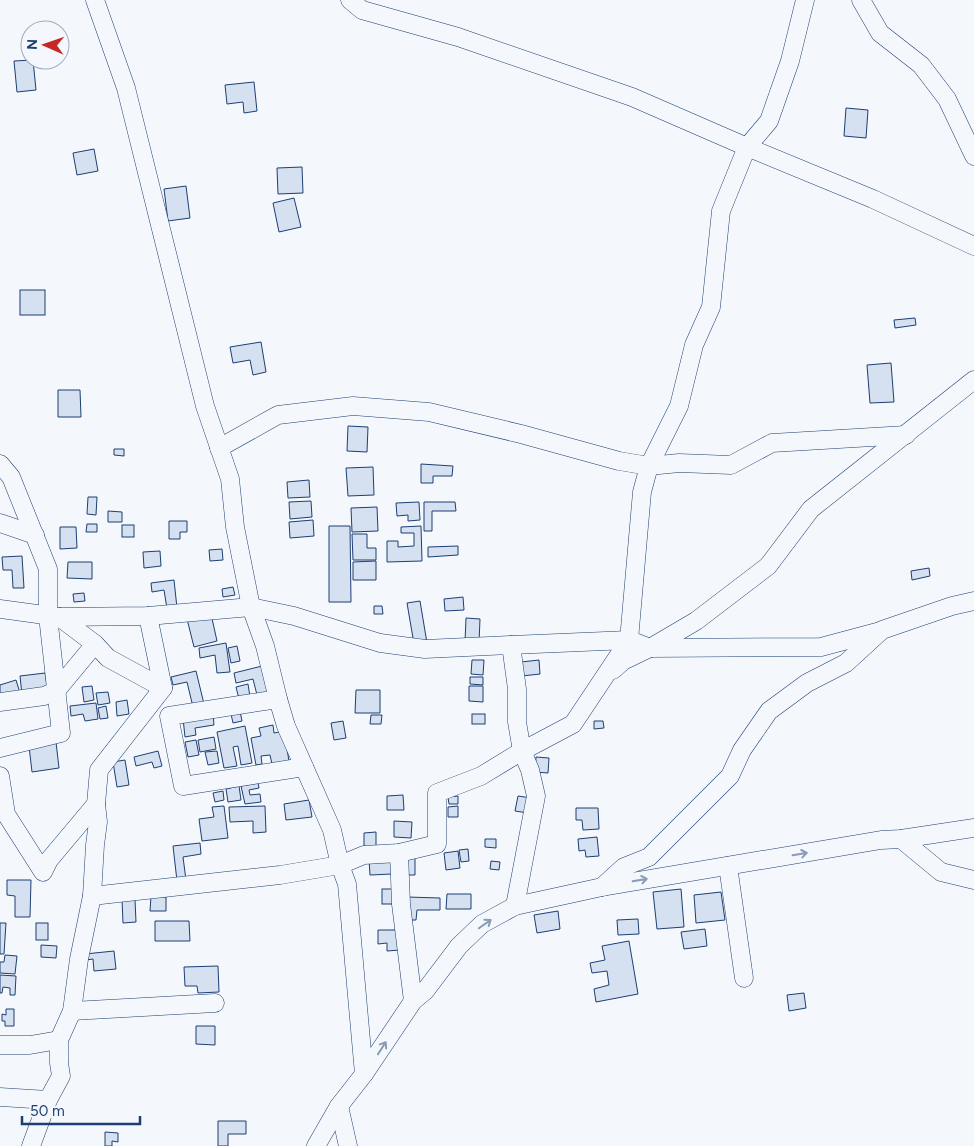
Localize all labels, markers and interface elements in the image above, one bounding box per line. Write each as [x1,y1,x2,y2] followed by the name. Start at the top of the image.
[20,20,70,70] north arrow
[24,39,41,50] text: N
[792,848,808,858] one-way arrow
[631,875,647,885] one-way arrow
[478,918,492,929] one-way arrow
[377,1041,387,1055] one-way arrow
[22,1094,140,1126] scale bar
[30,1102,65,1120] text: 50 m

